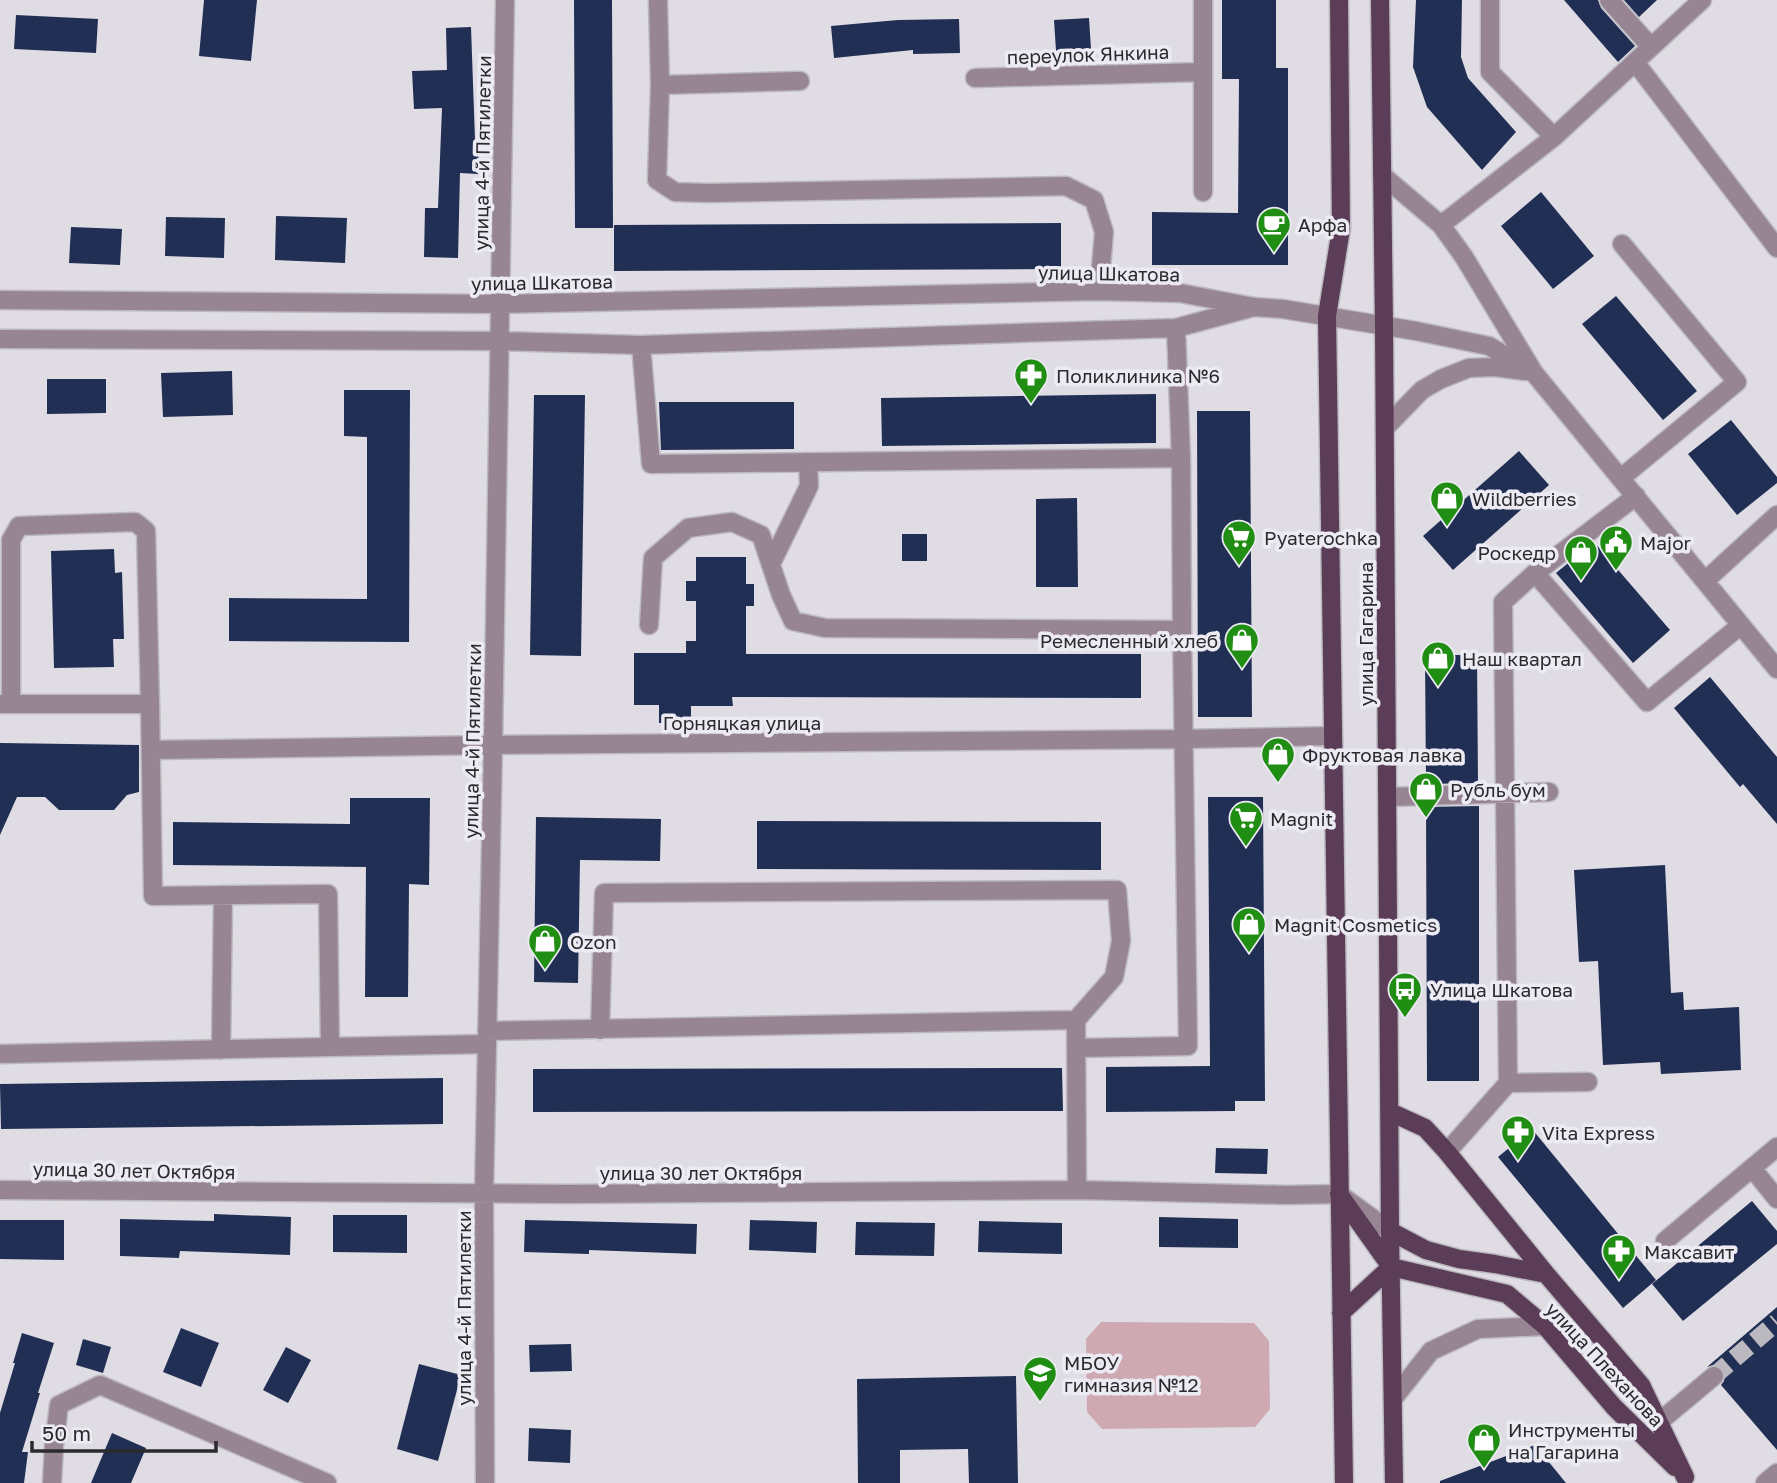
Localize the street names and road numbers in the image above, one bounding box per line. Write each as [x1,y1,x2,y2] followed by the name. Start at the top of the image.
[1006,40,1170,68] street label: переулок Янкина
[469,55,495,251] street label: улица 4-й Пятилетки
[1038,260,1180,286] street label: улица Шкатова
[471,269,613,295] street label: улица Шкатова
[1354,562,1377,706] street label: улица Гагарина
[459,643,485,839] street label: улица 4-й Пятилетки
[663,711,821,734] street label: Горняцкая улица
[32,1157,236,1183] street label: улица 30 лет Октября
[600,1161,802,1184] street label: улица 30 лет Октября
[452,1210,475,1406] street label: улица 4-й Пятилетки
[1541,1297,1669,1431] street label: улица Плеханова

